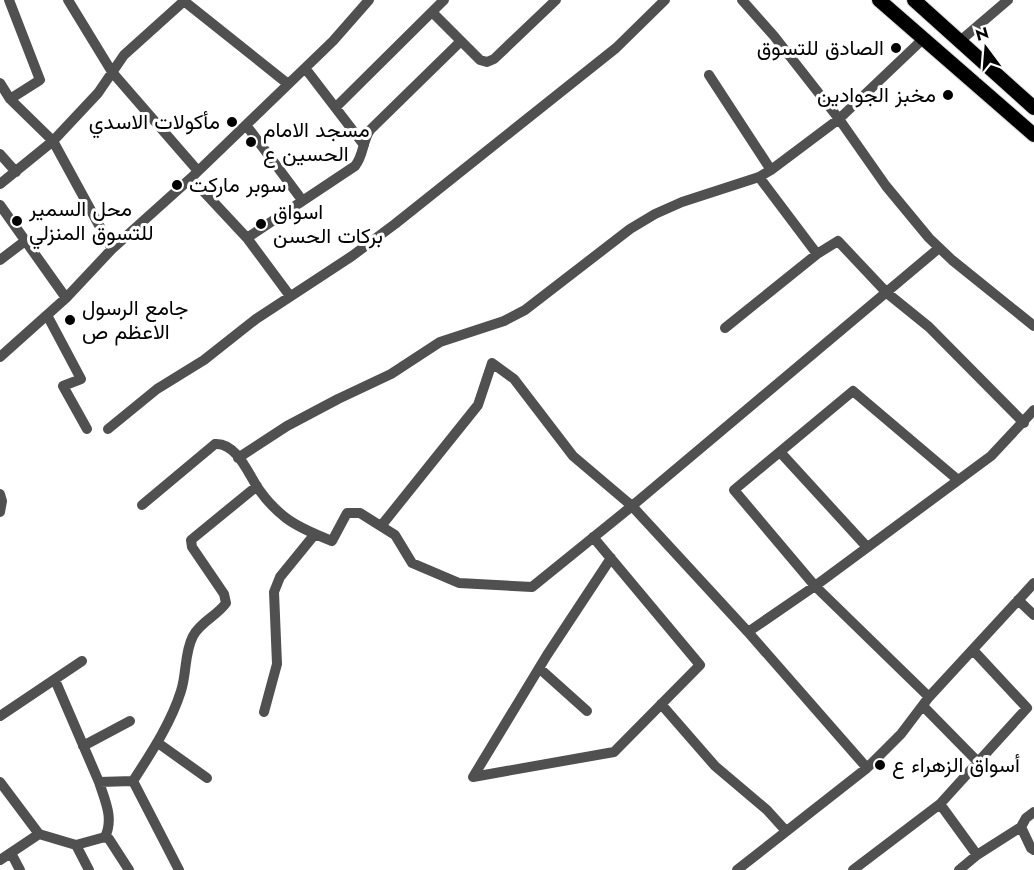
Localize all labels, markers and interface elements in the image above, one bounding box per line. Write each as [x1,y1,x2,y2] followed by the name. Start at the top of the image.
[956,18,1016,78] north arrow
[973,21,991,47] text: N
[757,33,884,63] place label: الصادق للتسوق
[889,41,903,55] marker: الصادق للتسوق
[817,80,936,110] place label: مخبز الجوادين
[941,88,955,102] marker: مخبز الجوادين
[89,107,220,139] place label: مأكولات الاسدي
[225,115,239,129] marker: مأكولات الاسدي
[263,115,370,169] place label: مسجد الامام الحسين ع
[244,135,258,149] marker: مسجد الامام الحسين ع
[189,170,286,200] place label: سوبر ماركت
[170,178,184,192] marker: سوبر ماركت
[28,194,154,250] place label: محل السمير للتسوق المنزلي
[273,197,383,251] place label: اسواق بركات الحسن
[10,214,24,228] marker: محل السمير للتسوق المنزلي
[254,217,268,231] marker: اسواق بركات الحسن
[82,293,188,347] place label: جامع الرسول الاعظم ص
[63,313,77,327] marker: جامع الرسول الاعظم ص
[892,750,1020,780] place label: أسواق الزهراء ع
[873,758,887,772] marker: أسواق الزهراء ع

